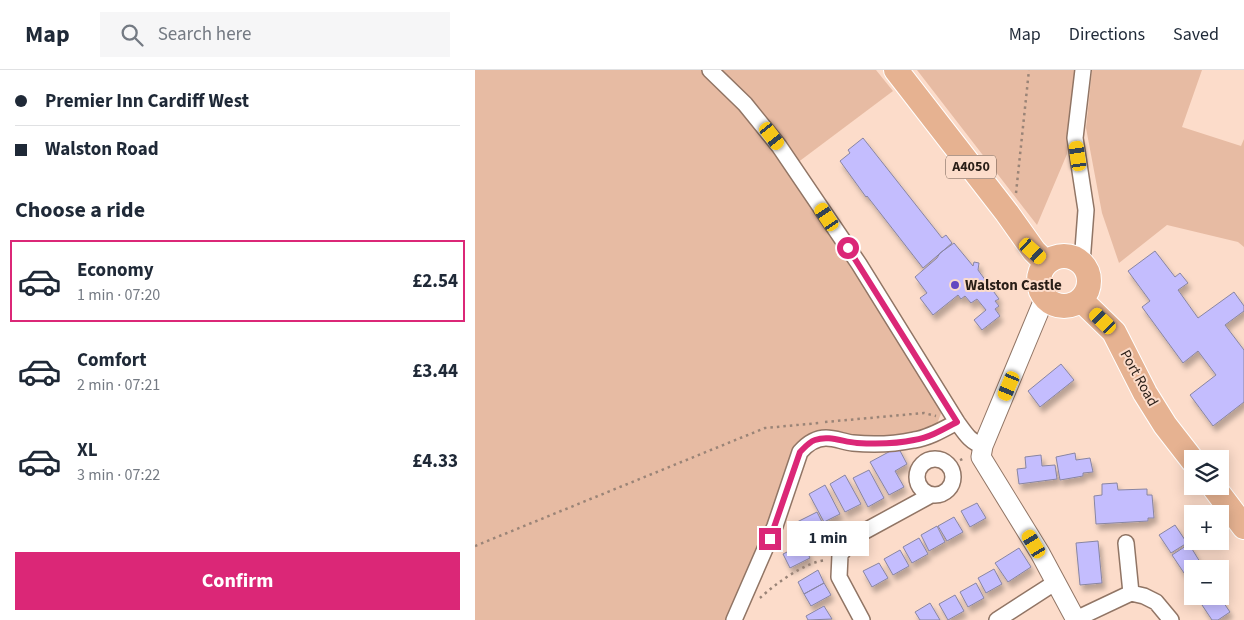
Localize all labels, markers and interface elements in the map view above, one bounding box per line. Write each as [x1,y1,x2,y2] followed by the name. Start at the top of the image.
[100,12,450,57] search box
[25,17,70,52] text: Map
[118,21,146,49] icon: search
[158,21,251,48] text: Search here
[1009,22,1041,47] text: Map
[1069,22,1145,47] text: Directions
[1173,22,1219,47] text: Saved
[45,88,249,115] text: Premier Inn Cardiff West
[756,120,787,152] car
[45,136,159,163] text: Walston Road
[1068,140,1087,172] car
[946,155,996,178] road number: A4050
[15,194,145,226] text: Choose a ride
[812,200,841,234] car
[1016,235,1049,267] car
[837,237,859,259] route start
[77,257,154,284] text: Economy
[17,259,62,304] icon: car
[412,268,458,295] text: £2.54
[965,275,1062,296] place label: Walston Castle
[949,279,961,291] marker: Walston Castle
[77,284,160,306] text: 1 min · 07:20
[1087,305,1119,337] car
[1115,346,1163,410] street label: Port Road
[77,347,147,374] text: Comfort
[17,349,62,394] icon: car
[412,358,458,385] text: £3.44
[996,369,1021,403] car
[77,374,160,396] text: 2 min · 07:21
[77,437,98,464] text: XL
[17,439,62,484] icon: car
[412,448,458,475] text: £4.33
[1184,450,1229,605] map controls
[1184,450,1229,495] button: layers
[77,464,160,486] text: 3 min · 07:22
[1184,505,1229,550] button: +
[787,522,870,556] callout: 1 min
[809,527,847,549] text: 1 min
[1019,527,1048,561] car
[759,528,781,550] route end
[15,552,460,610] button: Confirm
[1184,560,1229,605] button: −

